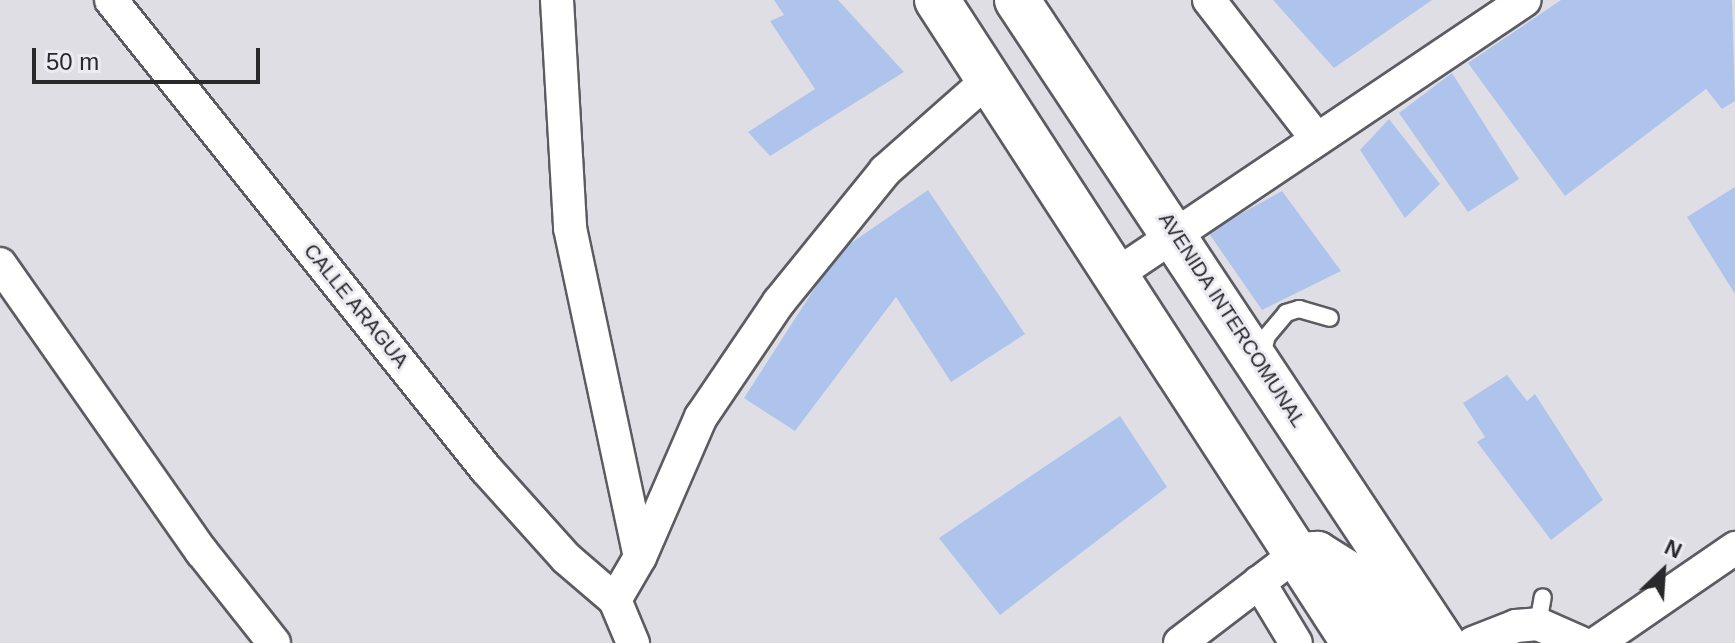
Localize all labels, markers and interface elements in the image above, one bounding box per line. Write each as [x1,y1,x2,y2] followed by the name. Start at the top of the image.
[36,32,264,82] scale bar
[46,48,99,75] text: 50 m
[1153,208,1311,432] street label: AVENIDA INTERCOMUNAL
[298,239,414,373] street label: CALLE ARAGUA
[1623,531,1703,611] north arrow
[1661,534,1686,563] text: N

